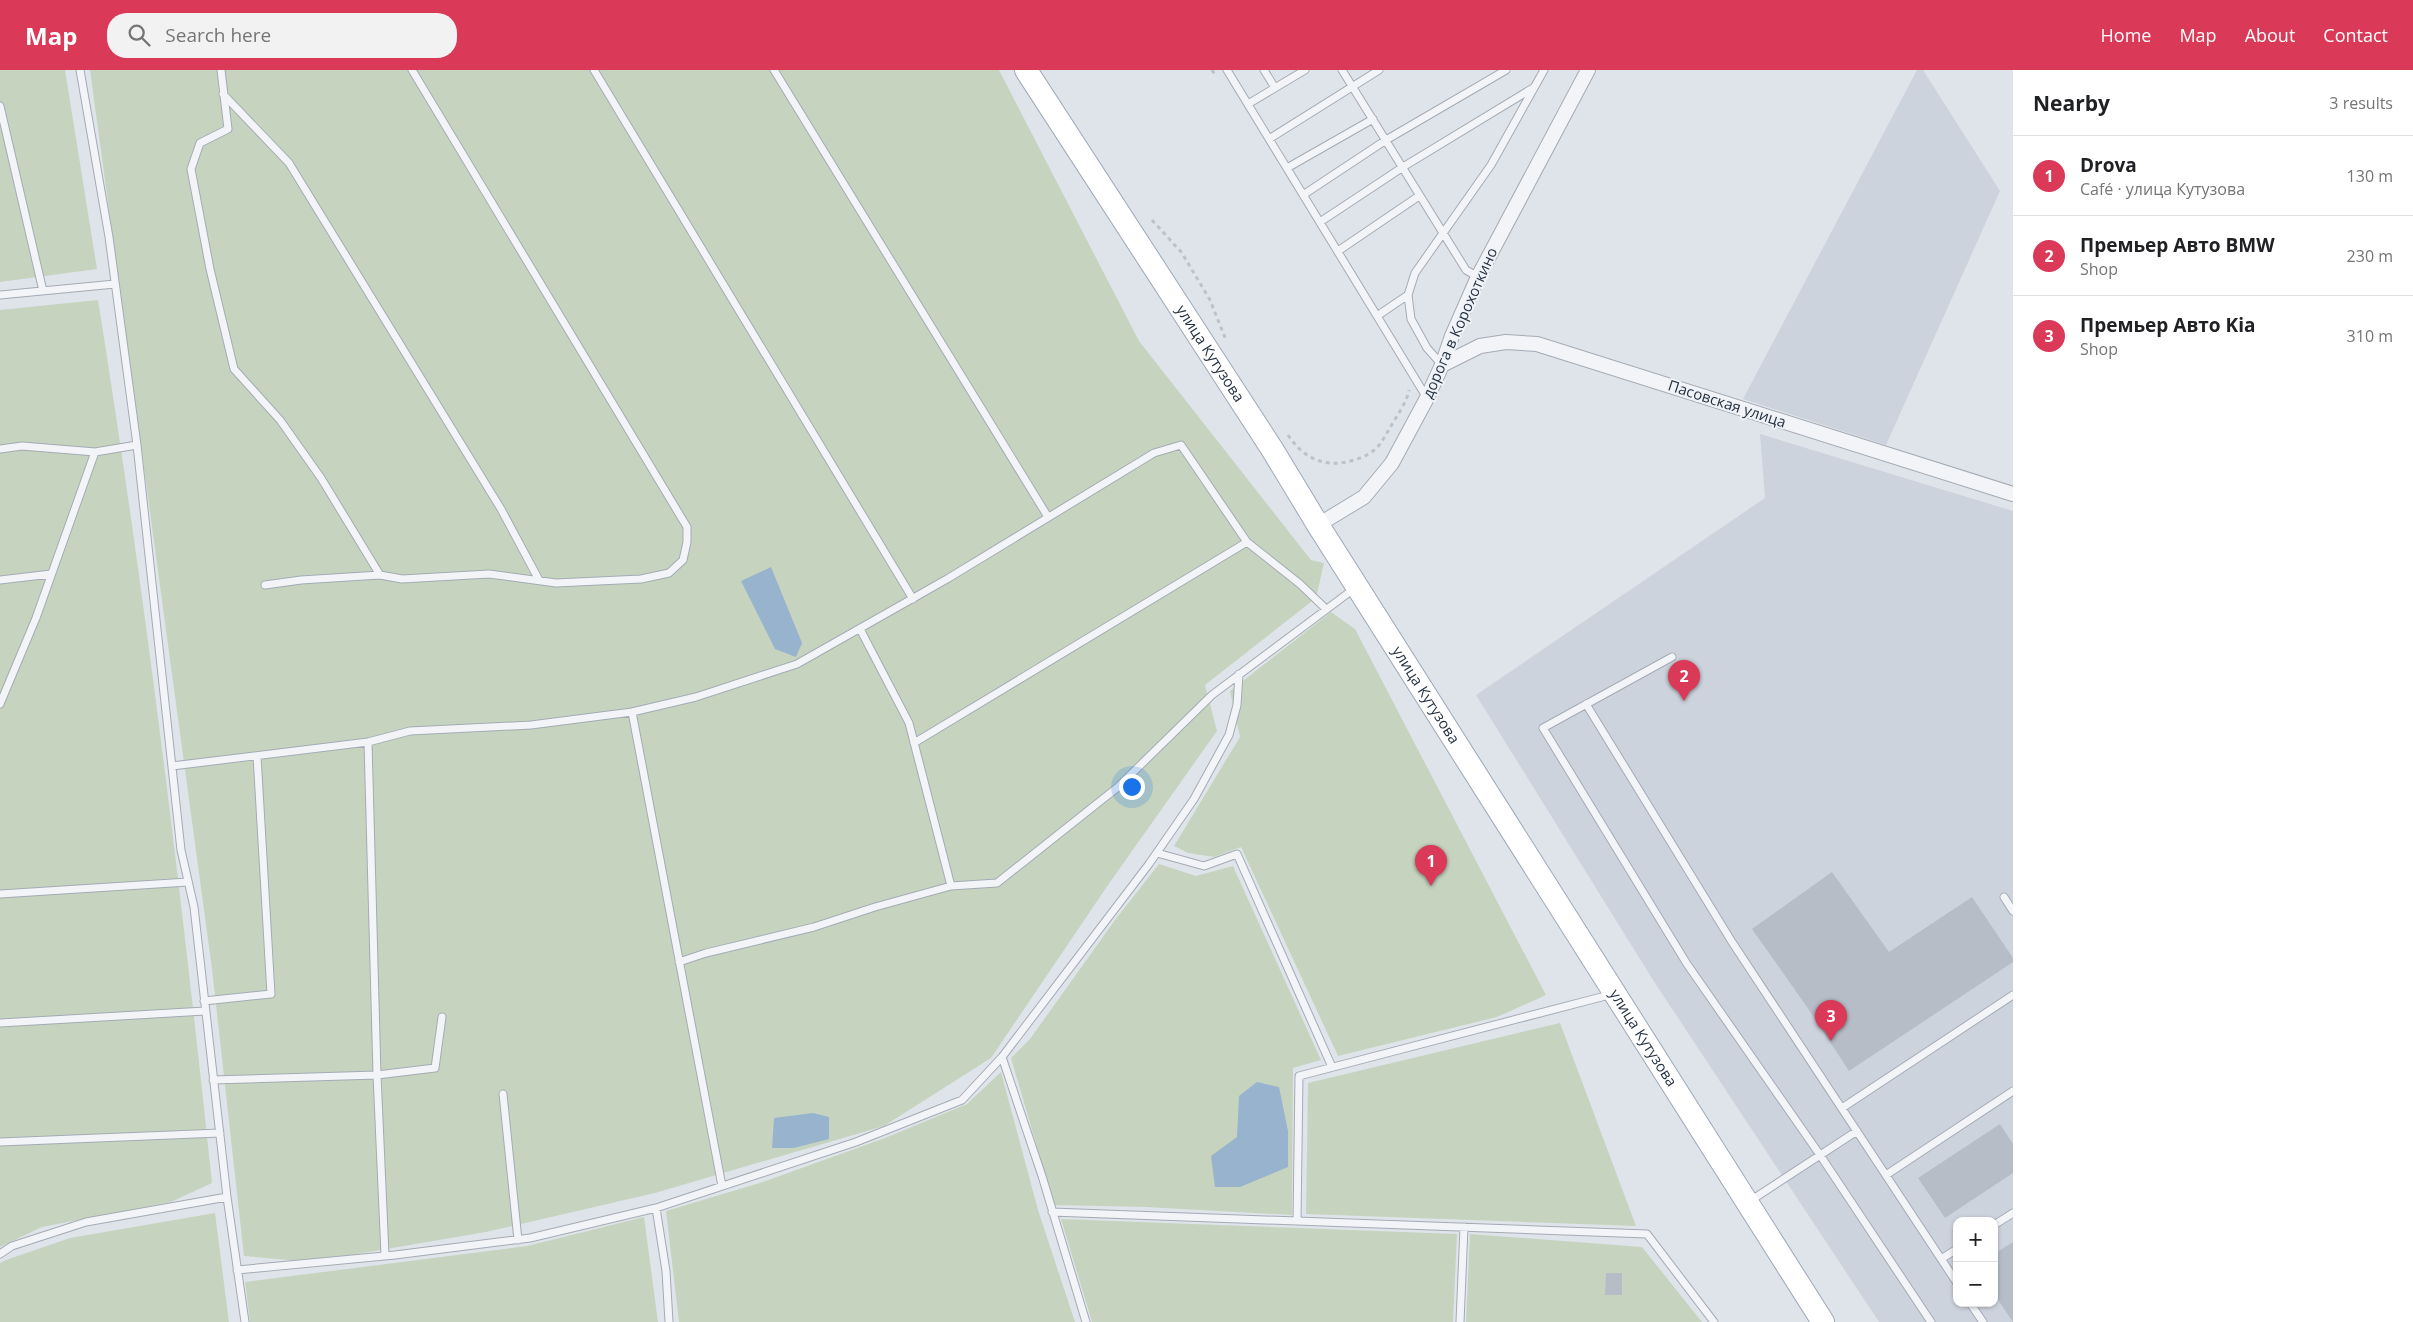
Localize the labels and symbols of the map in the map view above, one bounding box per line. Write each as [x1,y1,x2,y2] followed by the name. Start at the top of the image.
[1417,244,1501,401] street label: дорога в Корохоткино
[1172,301,1250,405] street label: улица Кутузова
[1666,375,1789,432] street label: Пасовская улица
[1388,642,1465,747] street label: улица Кутузова
[1668,660,1700,701] pin: 2
[1119,774,1145,800] your location
[1415,845,1447,886] pin: 1
[1606,985,1682,1090] street label: улица Кутузова
[1815,1000,1847,1041] pin: 3

